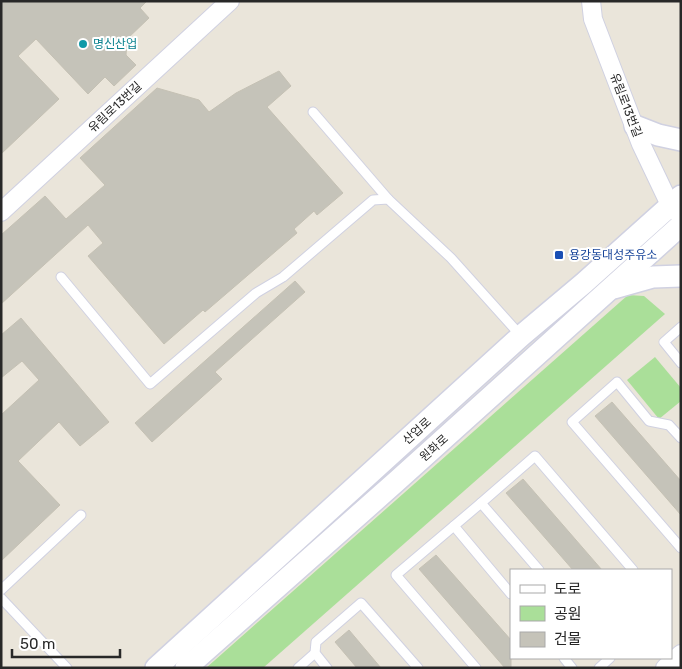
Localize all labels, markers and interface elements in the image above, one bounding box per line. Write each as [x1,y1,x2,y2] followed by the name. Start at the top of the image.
[93,37,137,51] place label: 명신산업
[77,38,89,50] marker: 명신산업
[607,71,645,139] street label: 유림로13번길
[86,79,144,135] street label: 유림로13번길
[569,248,657,262] place label: 용강동대성주유소
[553,249,565,261] marker: 용강동대성주유소
[400,415,434,447] street label: 산업로
[417,432,451,464] street label: 원화로
[510,569,672,659] legend
[554,580,582,598] text: 도로
[554,605,582,623] text: 공원
[12,626,120,658] scale bar
[554,630,582,648] text: 건물
[20,635,55,653] text: 50 m

